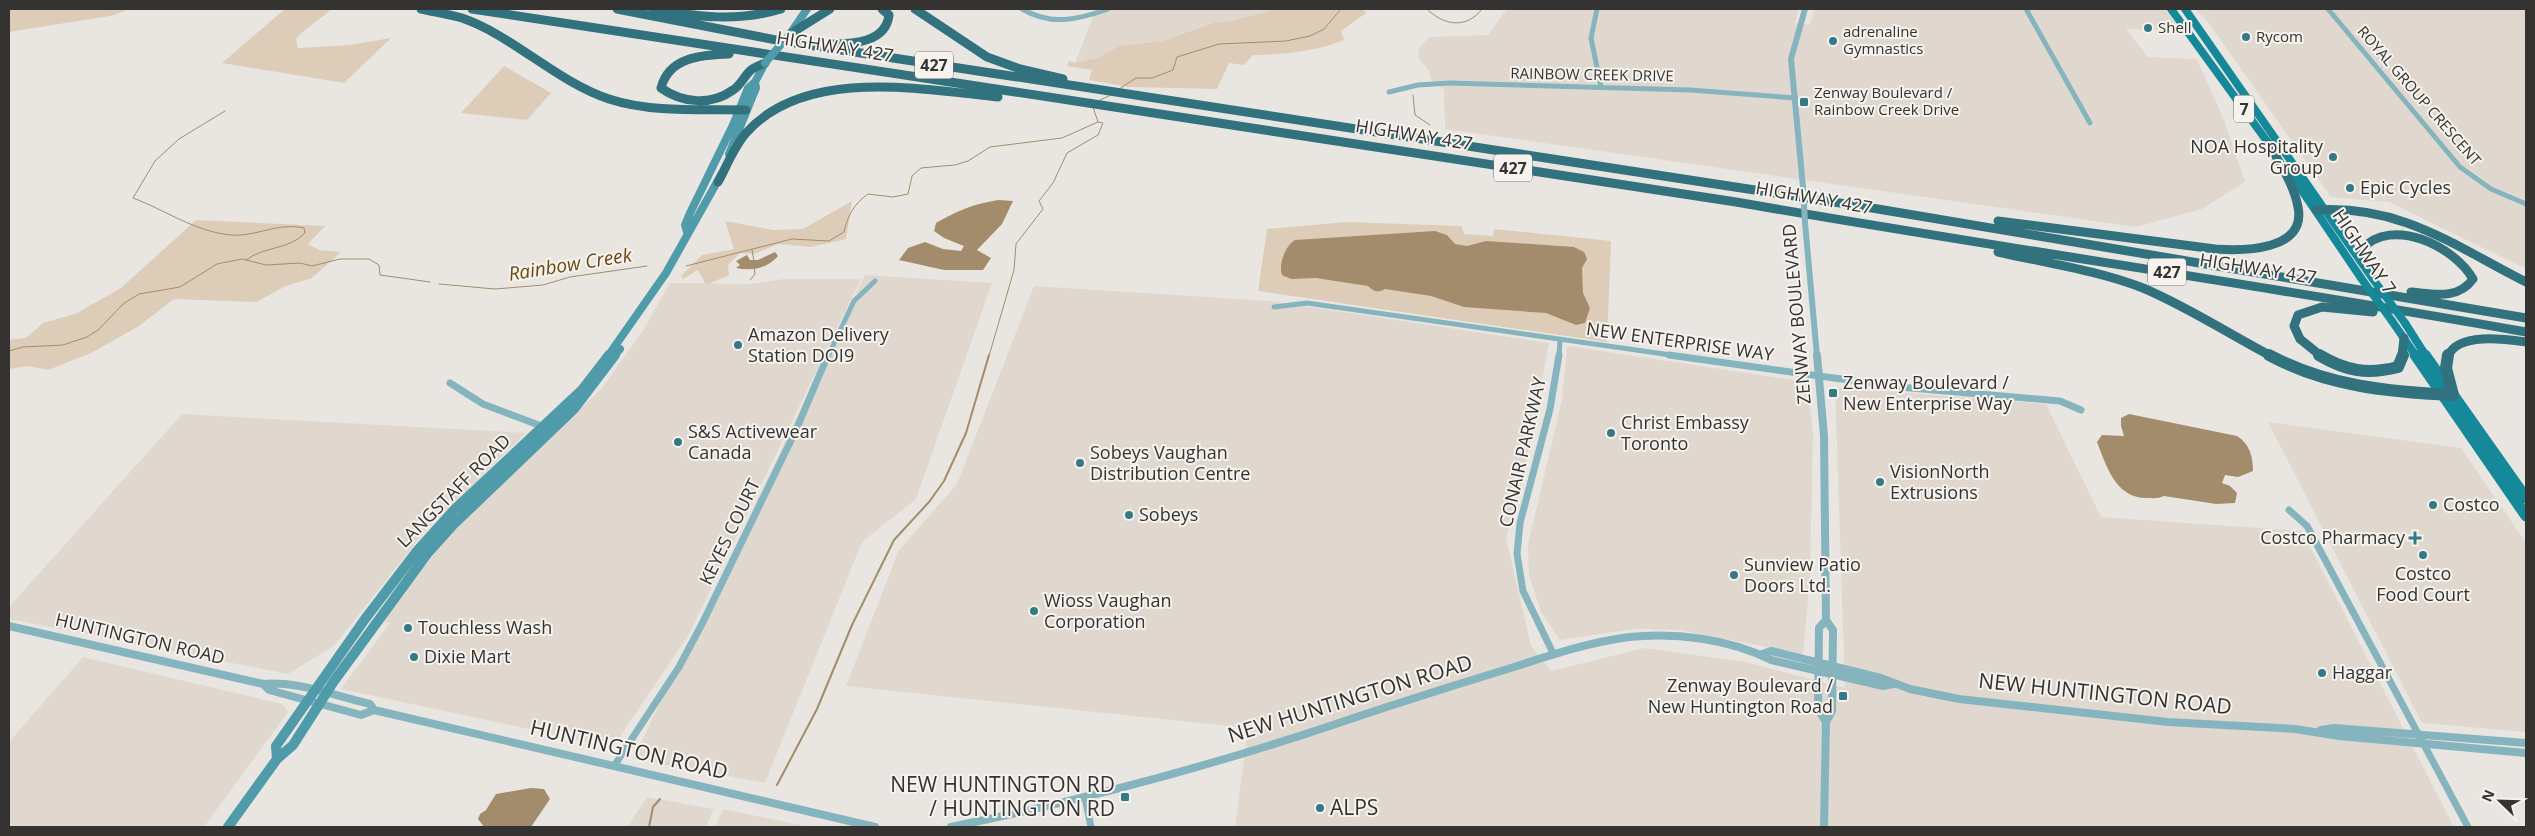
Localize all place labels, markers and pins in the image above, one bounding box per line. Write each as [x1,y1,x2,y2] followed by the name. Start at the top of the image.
[2158,17,2191,37] place label: Shell
[1843,21,1923,58] place label: adrenaline Gymnastics
[2142,22,2154,34] marker: Shell
[2256,26,2303,46] place label: Rycom
[2240,31,2252,43] marker: Rycom
[1827,35,1839,47] marker: adrenaline Gymnastics
[1814,82,1959,119] place label: Zenway Boulevard / Rainbow Creek Drive
[1798,96,1810,108] marker: Zenway Boulevard / Rainbow Creek Drive
[2190,134,2324,179] place label: NOA Hospitality Group
[2327,151,2339,163] marker: NOA Hospitality Group
[2360,175,2451,199] place label: Epic Cycles
[2344,182,2356,194] marker: Epic Cycles
[748,322,890,367] place label: Amazon Delivery Station DOI9
[732,339,744,351] marker: Amazon Delivery Station DOI9
[1843,370,2013,415] place label: Zenway Boulevard / New Enterprise Way
[1827,387,1839,399] marker: Zenway Boulevard / New Enterprise Way
[1621,410,1750,455] place label: Christ Embassy Toronto
[688,419,818,464] place label: S&S Activewear Canada
[1605,427,1617,439] marker: Christ Embassy Toronto
[672,436,684,448] marker: S&S Activewear Canada
[1090,440,1250,485] place label: Sobeys Vaughan Distribution Centre
[1074,457,1086,469] marker: Sobeys Vaughan Distribution Centre
[1890,459,1989,504] place label: VisionNorth Extrusions
[1874,476,1886,488] marker: VisionNorth Extrusions
[2443,492,2500,516] place label: Costco
[2427,499,2439,511] marker: Costco
[1139,502,1198,526] place label: Sobeys
[1123,509,1135,521] marker: Sobeys
[2260,525,2406,549] place label: Costco Pharmacy
[2409,532,2421,544] marker: Costco Pharmacy
[2417,549,2429,561] marker: Costco Food Court
[1744,552,1861,597] place label: Sunview Patio Doors Ltd.
[2376,561,2470,606] place label: Costco Food Court
[1728,569,1740,581] marker: Sunview Patio Doors Ltd.
[1044,588,1171,633] place label: Wioss Vaughan Corporation
[1028,605,1040,617] marker: Wioss Vaughan Corporation
[418,615,552,639] place label: Touchless Wash
[402,622,414,634] marker: Touchless Wash
[424,644,510,668] place label: Dixie Mart
[408,651,420,663] marker: Dixie Mart
[2332,660,2393,684] place label: Haggar
[2316,667,2328,679] marker: Haggar
[1648,673,1833,718] place label: Zenway Boulevard / New Huntington Road
[1837,690,1849,702] marker: Zenway Boulevard / New Huntington Road
[890,770,1115,822] place label: NEW HUNTINGTON RD / HUNTINGTON RD
[1119,791,1131,803] marker: NEW HUNTINGTON RD / HUNTINGTON RD
[1330,793,1378,821] place label: ALPS
[1314,802,1326,814] marker: ALPS

